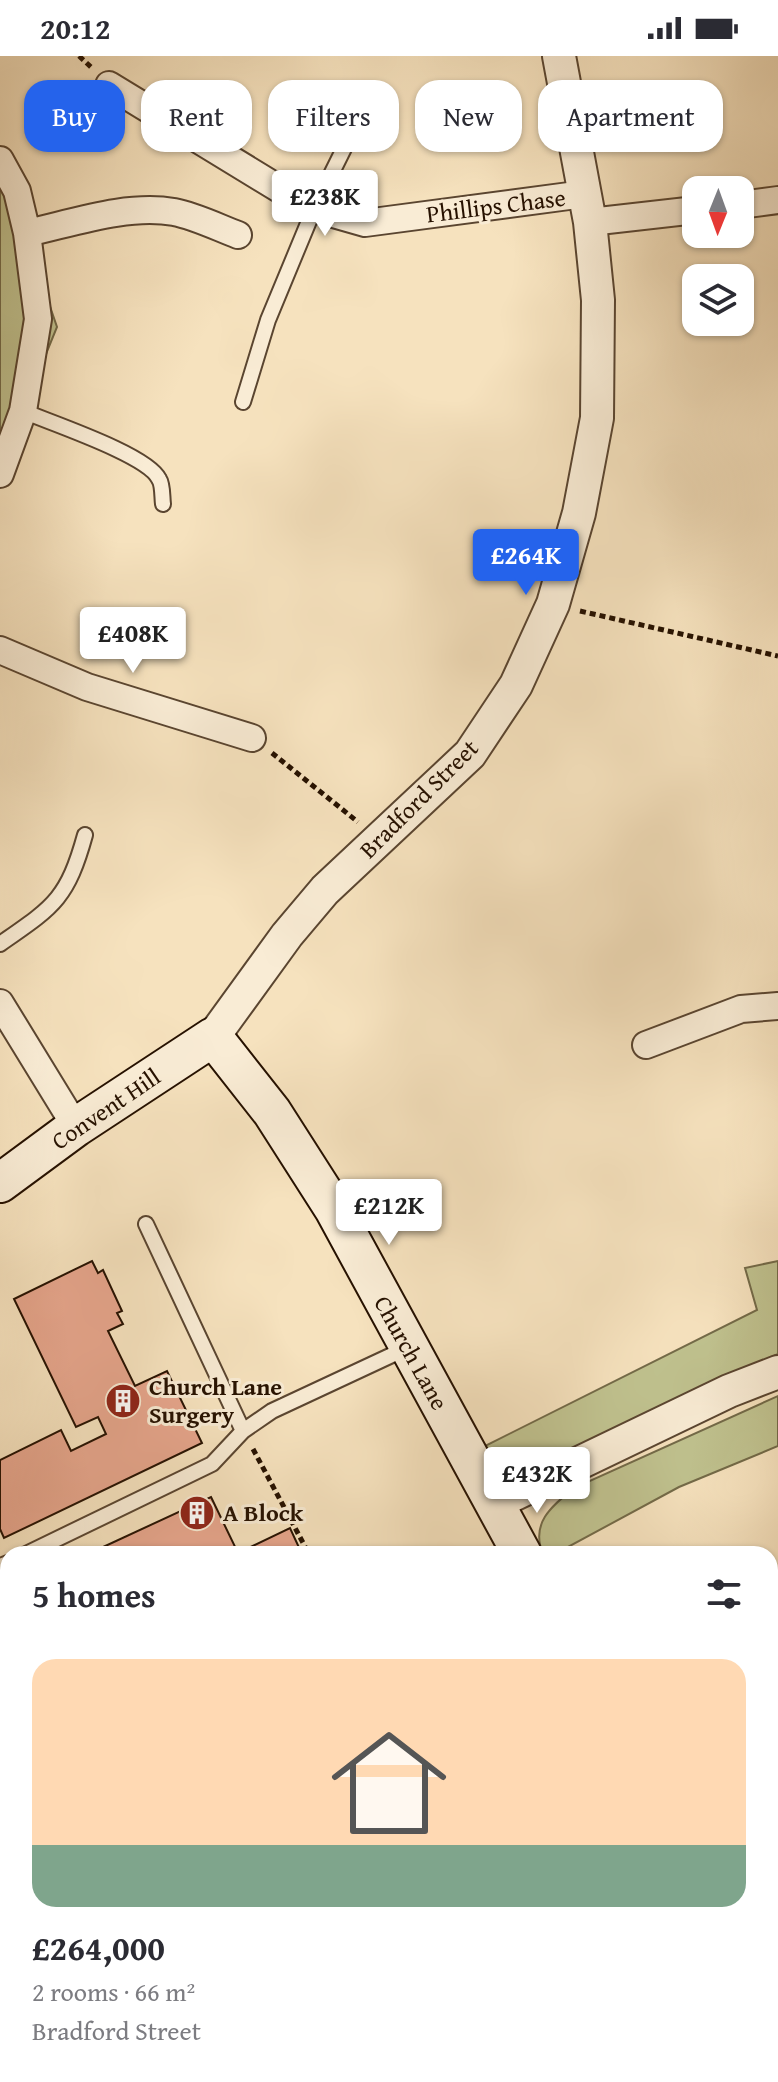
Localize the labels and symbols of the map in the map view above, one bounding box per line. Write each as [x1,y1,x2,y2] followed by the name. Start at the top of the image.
[269,170,381,238] pin: £238K
[682,176,754,248] north arrow
[424,180,567,231] street label: Phillips Chase
[470,529,582,597] pin: £264K
[77,607,189,675] pin: £408K
[351,731,486,866] street label: Bradford Street
[44,1059,167,1158] street label: Convent Hill
[333,1179,445,1247] pin: £212K
[366,1289,457,1416] street label: Church Lane
[149,1369,282,1432] place label: Church Lane Surgery
[104,1382,142,1420] building icon: Church Lane Surgery
[481,1447,593,1515] pin: £432K
[178,1494,216,1532] building icon: A Block
[223,1495,303,1530] place label: A Block

